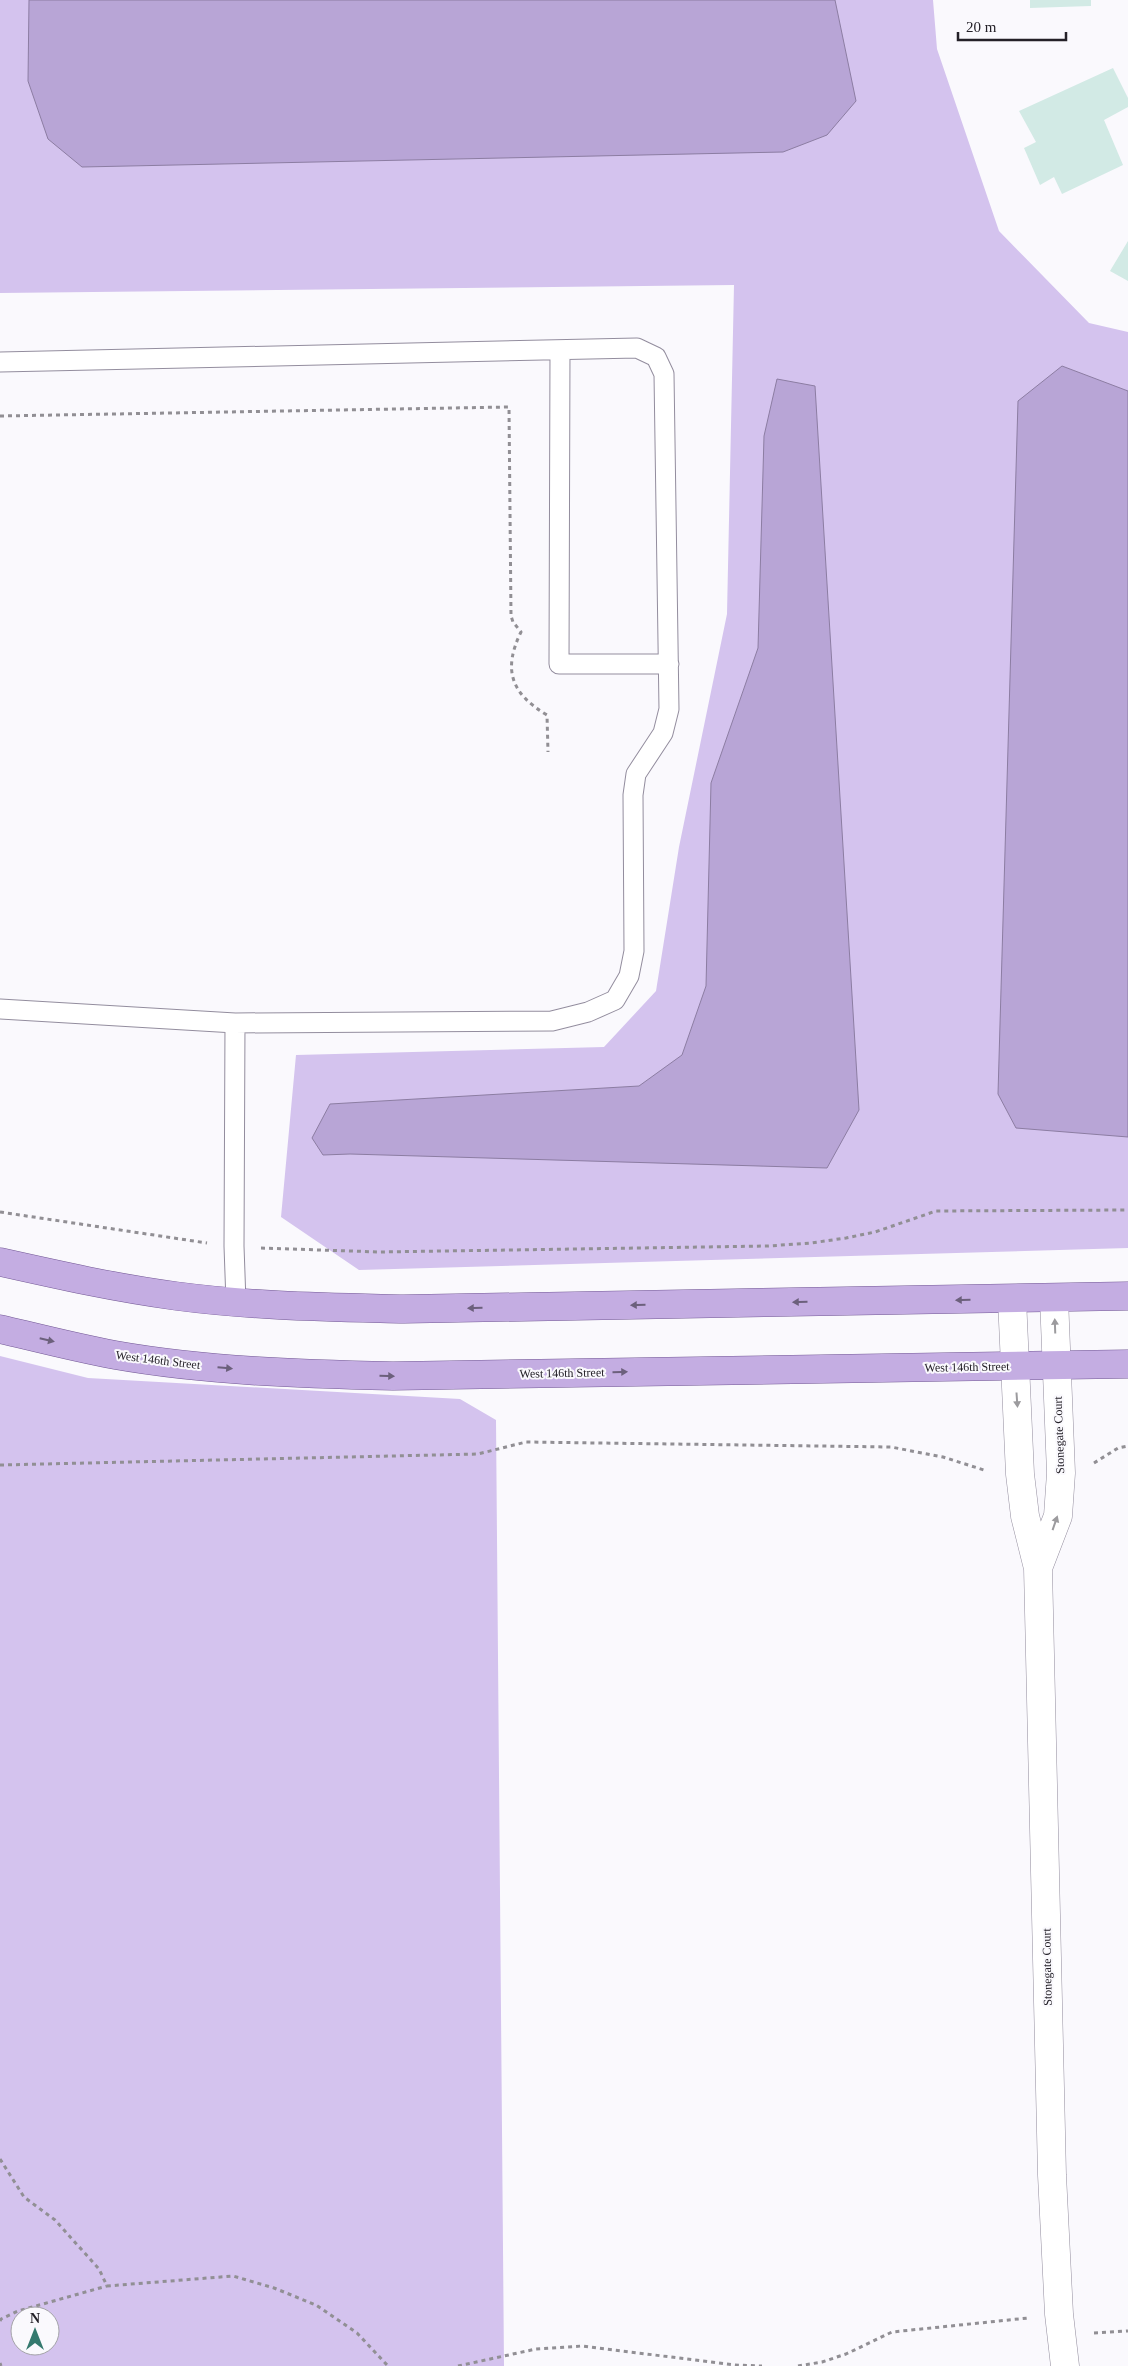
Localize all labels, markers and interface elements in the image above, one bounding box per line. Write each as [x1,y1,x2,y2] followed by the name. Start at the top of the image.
[958,10,1066,42] scale bar
[966,19,997,35] text: 20 m
[955,1296,971,1304] one-way arrow
[792,1299,808,1307] one-way arrow
[630,1301,646,1309] one-way arrow
[467,1304,483,1312] one-way arrow
[1051,1318,1059,1334] one-way arrow
[40,1336,55,1344] one-way arrow
[115,1348,202,1372] street label: West 146th Street
[924,1359,1010,1375] street label: West 146th Street
[217,1364,233,1372] one-way arrow
[519,1365,605,1381] street label: West 146th Street
[612,1368,628,1376] one-way arrow
[379,1372,395,1380] one-way arrow
[1013,1392,1021,1408] one-way arrow
[1051,1395,1067,1474] street label: Stonegate Court
[1052,1515,1059,1530] one-way arrow
[1039,1927,1055,2006] street label: Stonegate Court
[10,2306,60,2356] north arrow
[30,2311,40,2326] text: N

